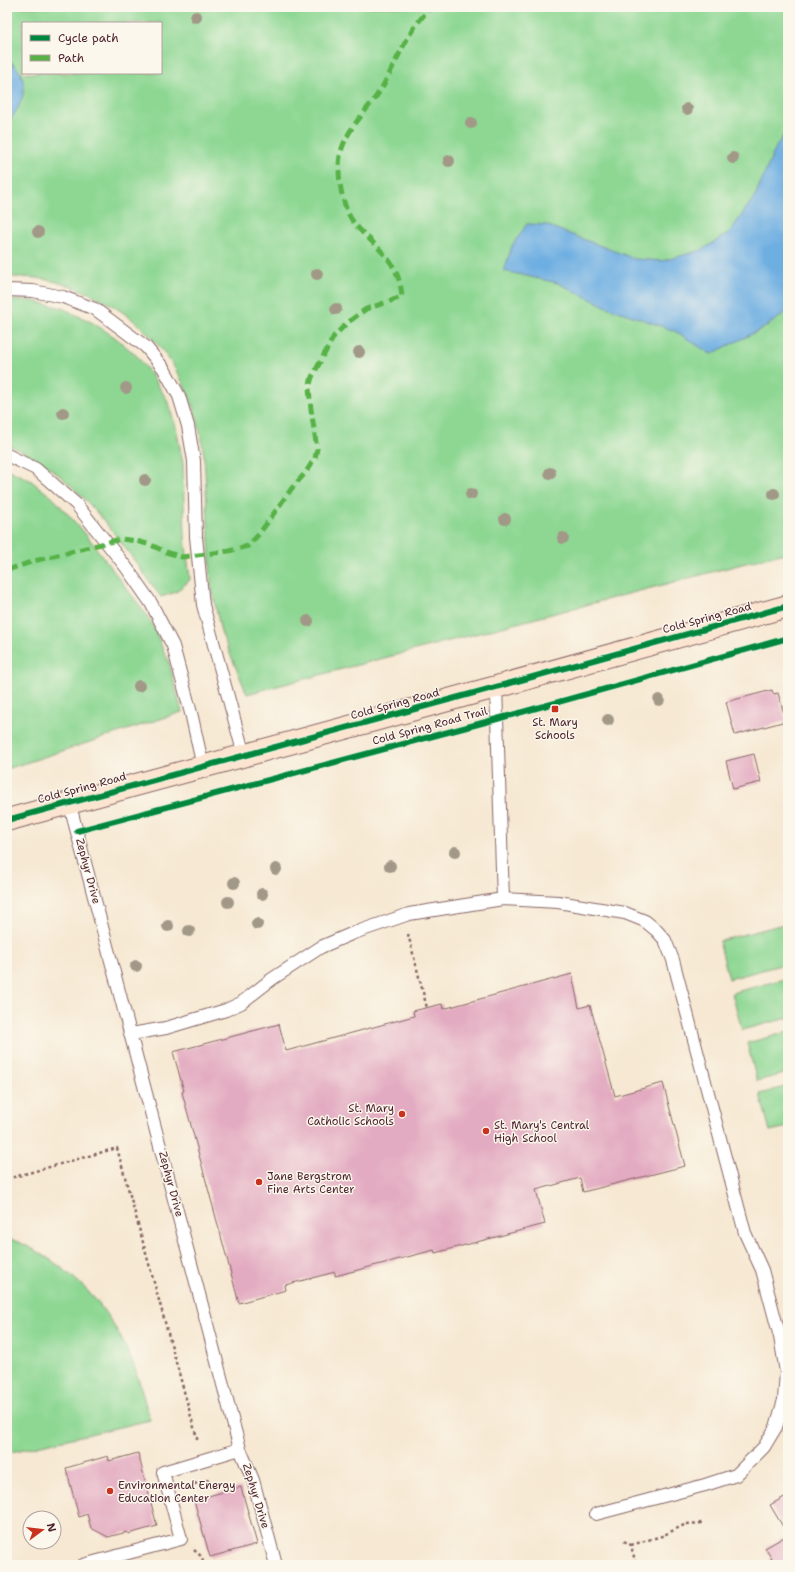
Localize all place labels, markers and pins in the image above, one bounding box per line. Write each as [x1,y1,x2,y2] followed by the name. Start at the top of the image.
[550,704,560,714] marker: St. Mary Schools
[532,715,578,743] place label: St. Mary Schools
[307,1101,394,1129] place label: St. Mary Catholic Schools
[397,1109,407,1119] marker: St. Mary Catholic Schools
[494,1118,590,1146] place label: St. Mary's Central High School
[481,1126,491,1136] marker: St. Mary's Central High School
[267,1169,354,1197] place label: Jane Bergstrom Fine Arts Center
[254,1177,264,1187] marker: Jane Bergstrom Fine Arts Center
[118,1478,236,1506] place label: Environmental Energy Education Center
[105,1486,115,1496] marker: Environmental Energy Education Center

